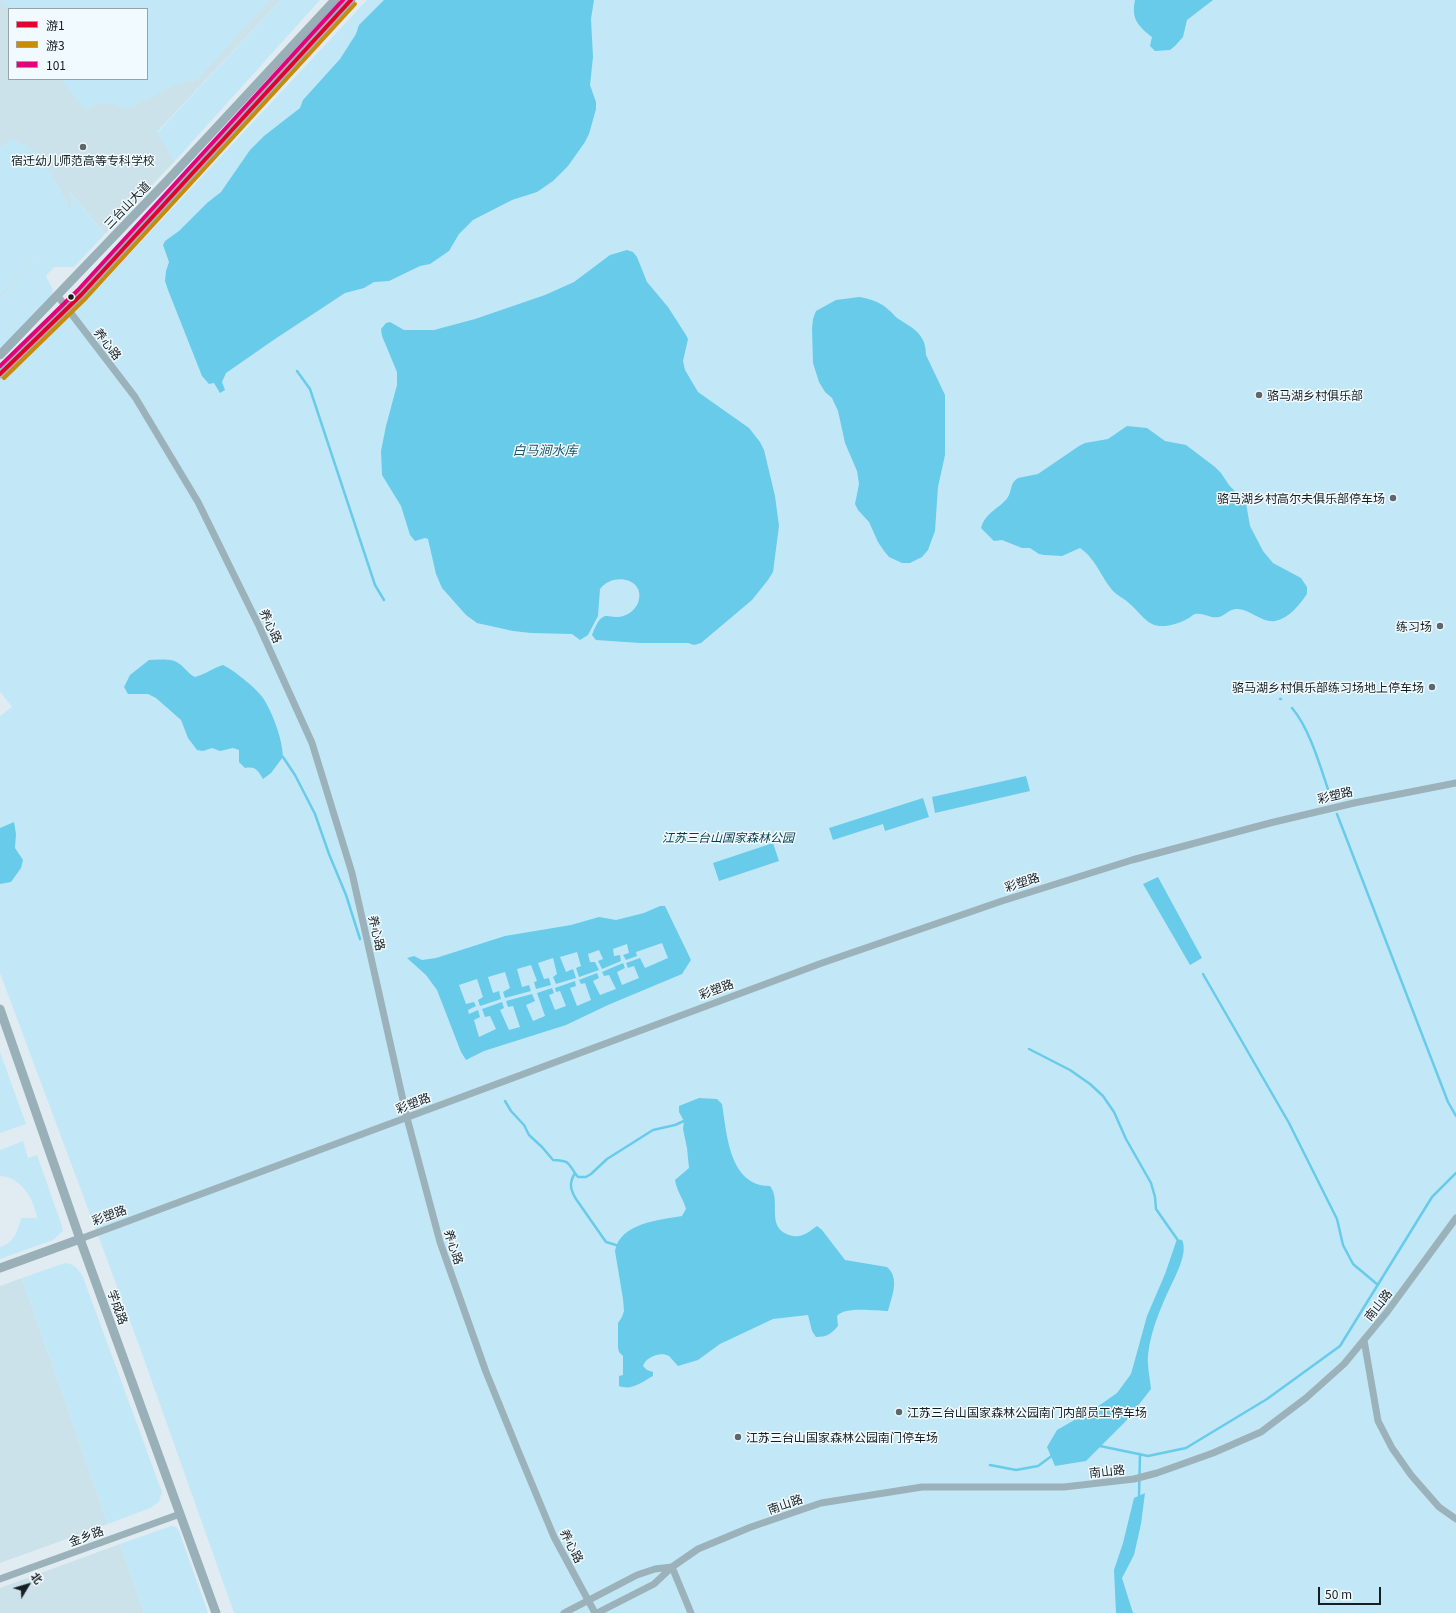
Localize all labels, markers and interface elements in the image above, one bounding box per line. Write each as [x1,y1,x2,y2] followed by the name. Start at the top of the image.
[8,8,148,80] legend
[46,16,65,33] text: 游1
[46,36,65,53] text: 游3
[46,56,66,73] text: 101
[78,142,88,152] marker: 宿迁幼儿师范高等专科学校
[11,153,155,167] place label: 宿迁幼儿师范高等专科学校
[101,178,153,232] street label: 三台山大道
[66,292,76,302] unlabelled marker
[91,325,125,363] street label: 养心路
[1267,388,1363,402] place label: 骆马湖乡村俱乐部
[1254,390,1264,400] marker: 骆马湖乡村俱乐部
[513,442,577,458] water label: 白马涧水库
[1217,491,1385,505] place label: 骆马湖乡村高尔夫俱乐部停车场
[1388,493,1398,503] marker: 骆马湖乡村高尔夫俱乐部停车场
[257,607,285,645] street label: 养心路
[1396,619,1432,633] place label: 练习场
[1435,621,1445,631] marker: 练习场
[1232,680,1424,694] place label: 骆马湖乡村俱乐部练习场地上停车场
[1427,682,1437,692] marker: 骆马湖乡村俱乐部练习场地上停车场
[1316,784,1354,806] street label: 彩塑路
[662,830,794,844] park label: 江苏三台山国家森林公园
[1003,870,1041,894] street label: 彩塑路
[366,914,388,952] street label: 养心路
[697,976,735,1002] street label: 彩塑路
[394,1090,432,1116] street label: 彩塑路
[90,1202,128,1228] street label: 彩塑路
[442,1228,466,1266] street label: 养心路
[1361,1286,1395,1324] street label: 南山路
[105,1288,131,1326] street label: 学成路
[907,1405,1147,1419] place label: 江苏三台山国家森林公园南门内部员工停车场
[894,1407,904,1417] marker: 江苏三台山国家森林公园南门内部员工停车场
[746,1430,938,1444] place label: 江苏三台山国家森林公园南门停车场
[733,1432,743,1442] marker: 江苏三台山国家森林公园南门停车场
[1088,1462,1126,1480] street label: 南山路
[766,1491,804,1517] street label: 南山路
[67,1523,105,1549] street label: 金乡路
[557,1527,587,1565] street label: 养心路
[8,1565,48,1605] north arrow
[28,1568,47,1587] text: 北
[1320,1579,1383,1605] scale bar
[1325,1585,1352,1602] text: 50 m

